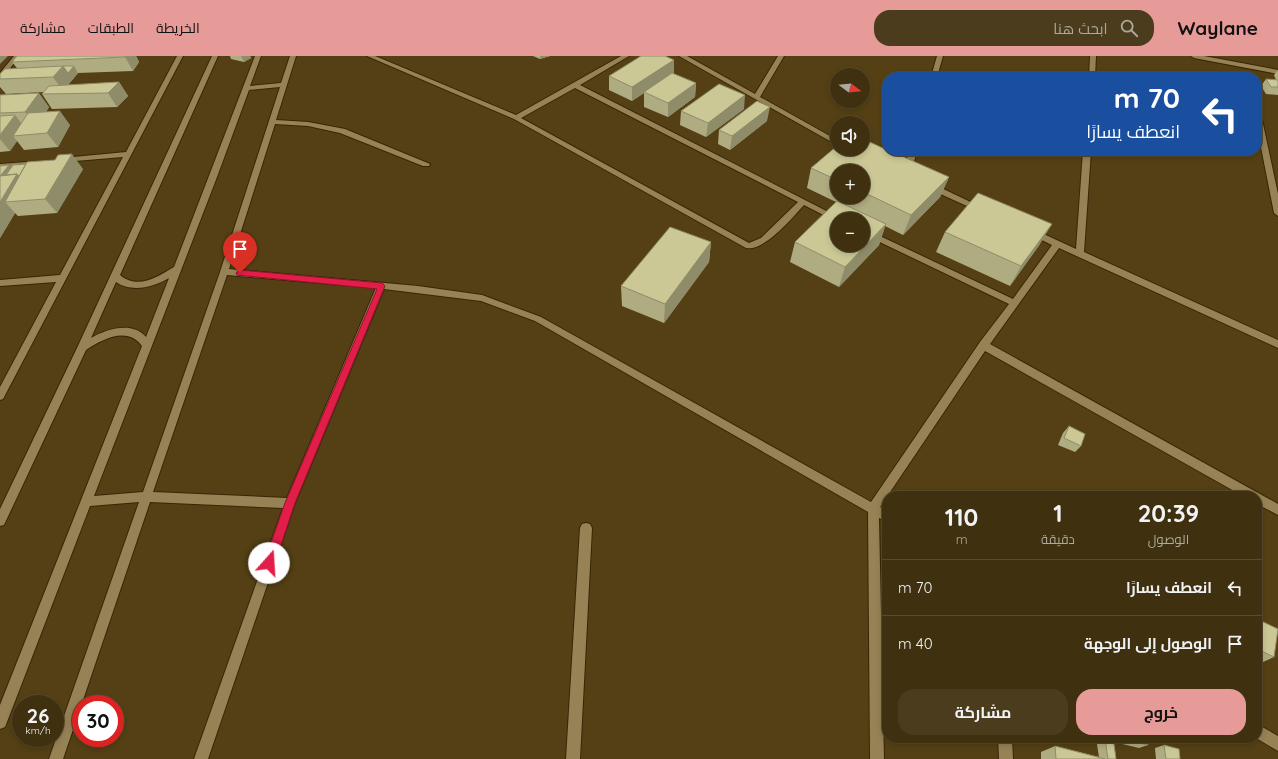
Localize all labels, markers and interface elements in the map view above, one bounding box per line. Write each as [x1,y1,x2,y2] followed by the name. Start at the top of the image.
[874,10,1154,46] search box
[1178,16,1258,40] text: Waylane
[1118,17,1140,39] icon: search
[20,19,66,37] text: مشاركة
[88,19,134,37] text: الطبقات
[156,19,200,37] text: الخريطة
[1053,19,1108,38] text: ابحث هنا
[830,68,870,108] north arrow
[830,68,870,252] map controls
[1114,80,1180,115] text: 70 m
[1194,88,1246,140] icon: left
[830,116,870,156] button: sound
[1086,120,1180,143] text: انعطف يسارًا
[830,164,870,204] button: +
[830,212,870,252] button: −
[223,232,257,273] pin
[229,238,251,260] icon: arrive
[1053,498,1063,528] text: 1
[1138,498,1199,528] text: 20:39
[945,502,978,532] text: 110
[956,531,967,547] text: m
[1041,531,1075,547] text: دقيقة
[1148,531,1189,547] text: الوصول
[248,542,290,584] position arrow
[1224,577,1246,599] icon: left
[898,578,932,597] text: 70 m
[1126,578,1212,597] text: انعطف يسارًا
[1224,633,1246,655] icon: arrive
[898,634,933,653] text: 40 m
[1084,634,1212,653] text: الوصول إلى الوجهة
[898,689,1068,735] button: مشاركة
[1076,689,1246,735] button: خروج
[72,695,124,747] speed limit sign: 30
[27,703,49,728] text: 26
[25,724,51,737] text: km/h

